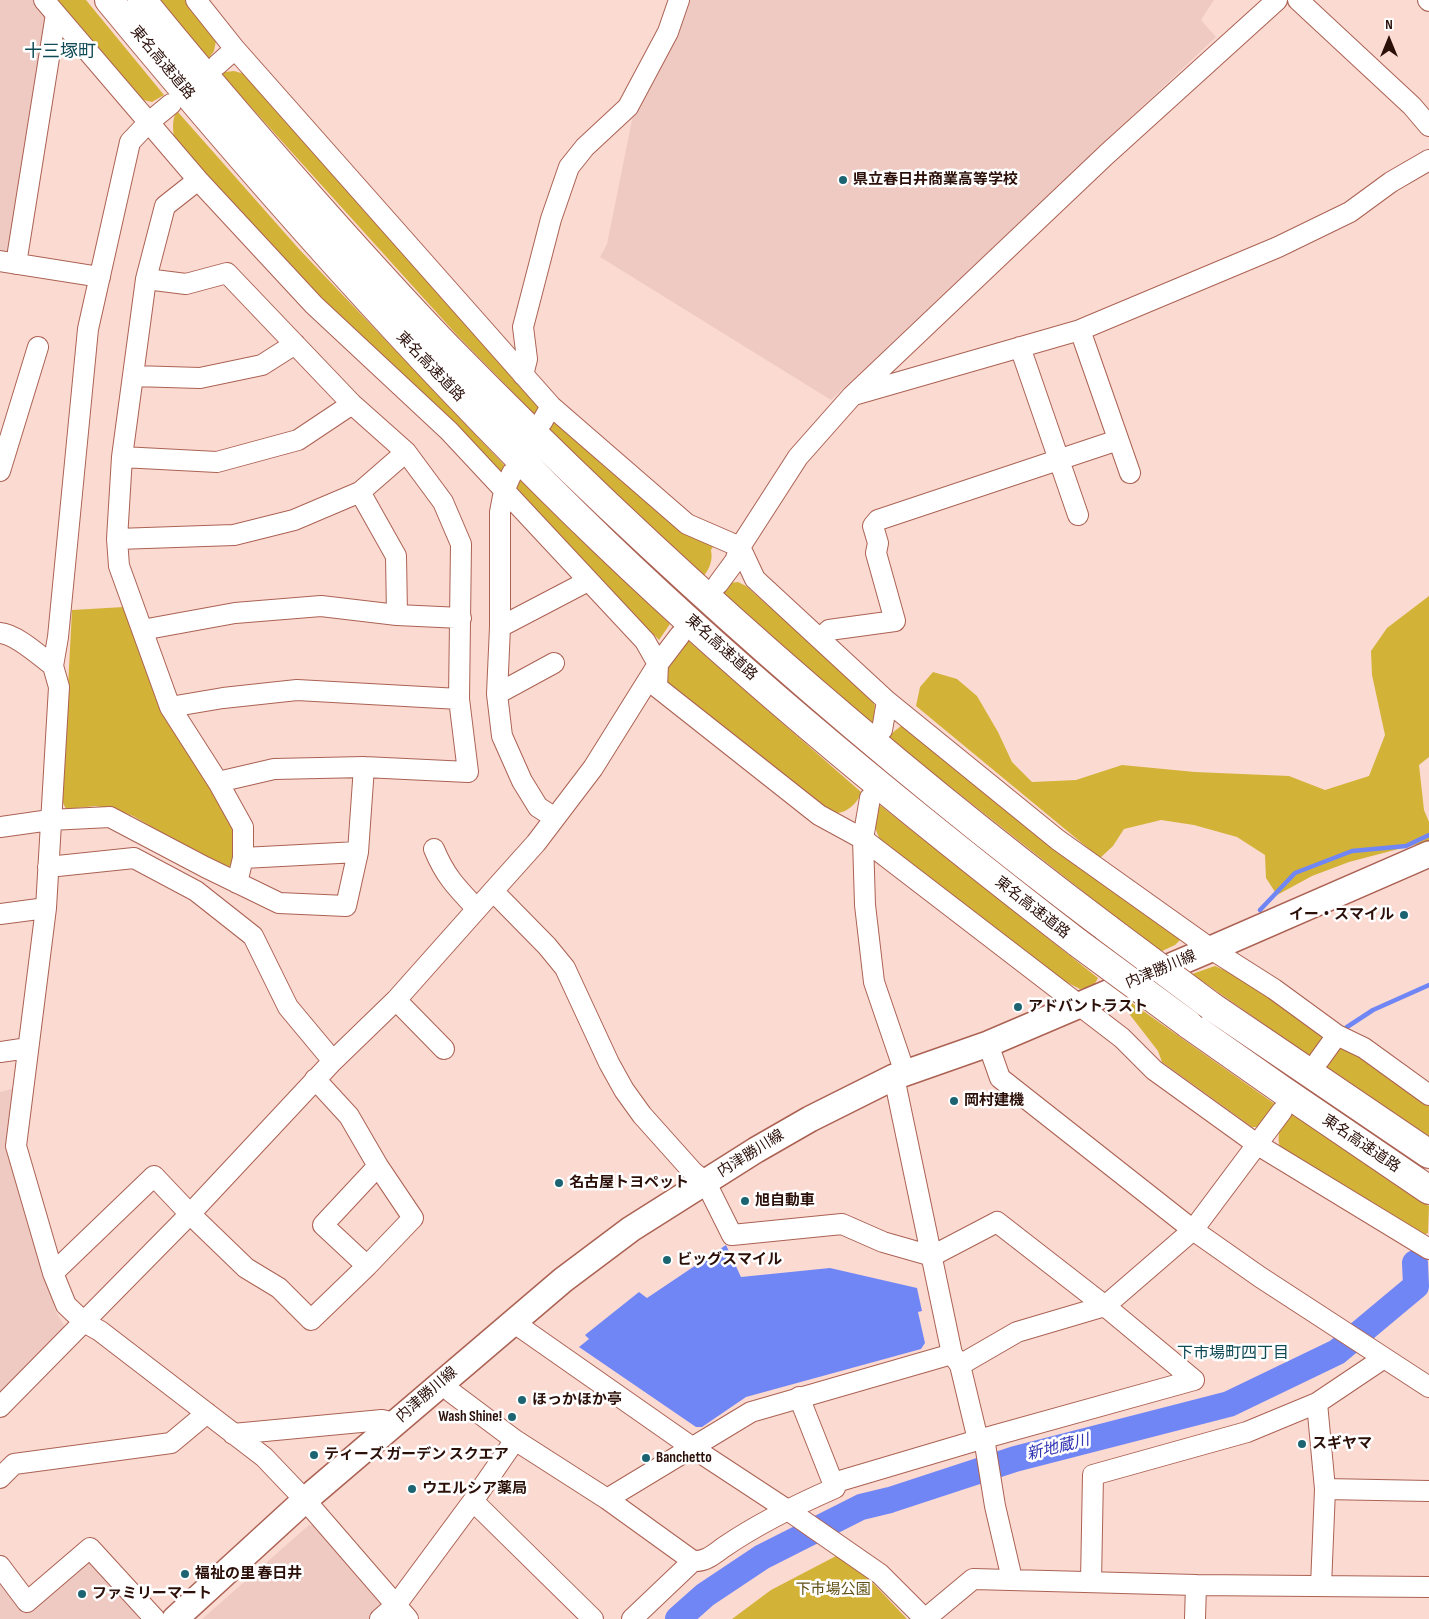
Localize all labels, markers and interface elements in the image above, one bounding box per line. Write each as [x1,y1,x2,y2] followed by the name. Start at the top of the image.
[1364,15,1414,65] north arrow
[1385,16,1393,33] text: N
[126,23,198,103] street label: 東名高速道路
[24,41,96,63] district label: 十三塚町
[853,171,1018,189] place label: 県立春日井商業高等学校
[837,174,849,186] marker: 県立春日井商業高等学校
[392,328,468,406] street label: 東名高速道路
[682,611,760,685] street label: 東名高速道路
[991,873,1073,943] street label: 東名高速道路
[1289,906,1394,924] place label: イー・スマイル
[1398,909,1410,921] marker: イー・スマイル
[1123,947,1199,993] street label: 内津勝川線
[1028,998,1148,1016] place label: アドバントラスト
[1012,1001,1024,1013] marker: アドバントラスト
[964,1092,1024,1110] place label: 岡村建機
[948,1095,960,1107] marker: 岡村建機
[1319,1111,1403,1177] street label: 東名高速道路
[714,1126,788,1182] street label: 内津勝川線
[569,1174,689,1192] place label: 名古屋トヨペット
[553,1177,565,1189] marker: 名古屋トヨペット
[755,1192,815,1210] place label: 旭自動車
[739,1195,751,1207] marker: 旭自動車
[677,1251,782,1269] place label: ビッグスマイル
[661,1254,673,1266] marker: ビッグスマイル
[1177,1344,1289,1364] district label: 下市場町四丁目
[393,1364,461,1426] street label: 内津勝川線
[532,1391,622,1409] place label: ほっかほか亭
[516,1394,528,1406] marker: ほっかほか亭
[438,1408,502,1426] place label: Wash Shine!
[506,1411,518,1423] marker: Wash Shine!
[1025,1431,1091,1465] water label: 新地蔵川
[1312,1435,1372,1453] place label: スギヤマ
[1296,1438,1308,1450] marker: スギヤマ
[324,1446,509,1464] place label: ティーズ ガーデン スクエア
[308,1449,320,1461] marker: ティーズ ガーデン スクエア
[656,1449,712,1467] place label: Banchetto
[640,1452,652,1464] marker: Banchetto
[422,1480,527,1498] place label: ウエルシア薬局
[406,1483,418,1495] marker: ウエルシア薬局
[195,1565,302,1583] place label: 福祉の里 春日井
[179,1568,191,1580] marker: 福祉の里 春日井
[796,1581,870,1599] park label: 下市場公園
[92,1585,212,1603] place label: ファミリーマート
[76,1588,88,1600] marker: ファミリーマート

